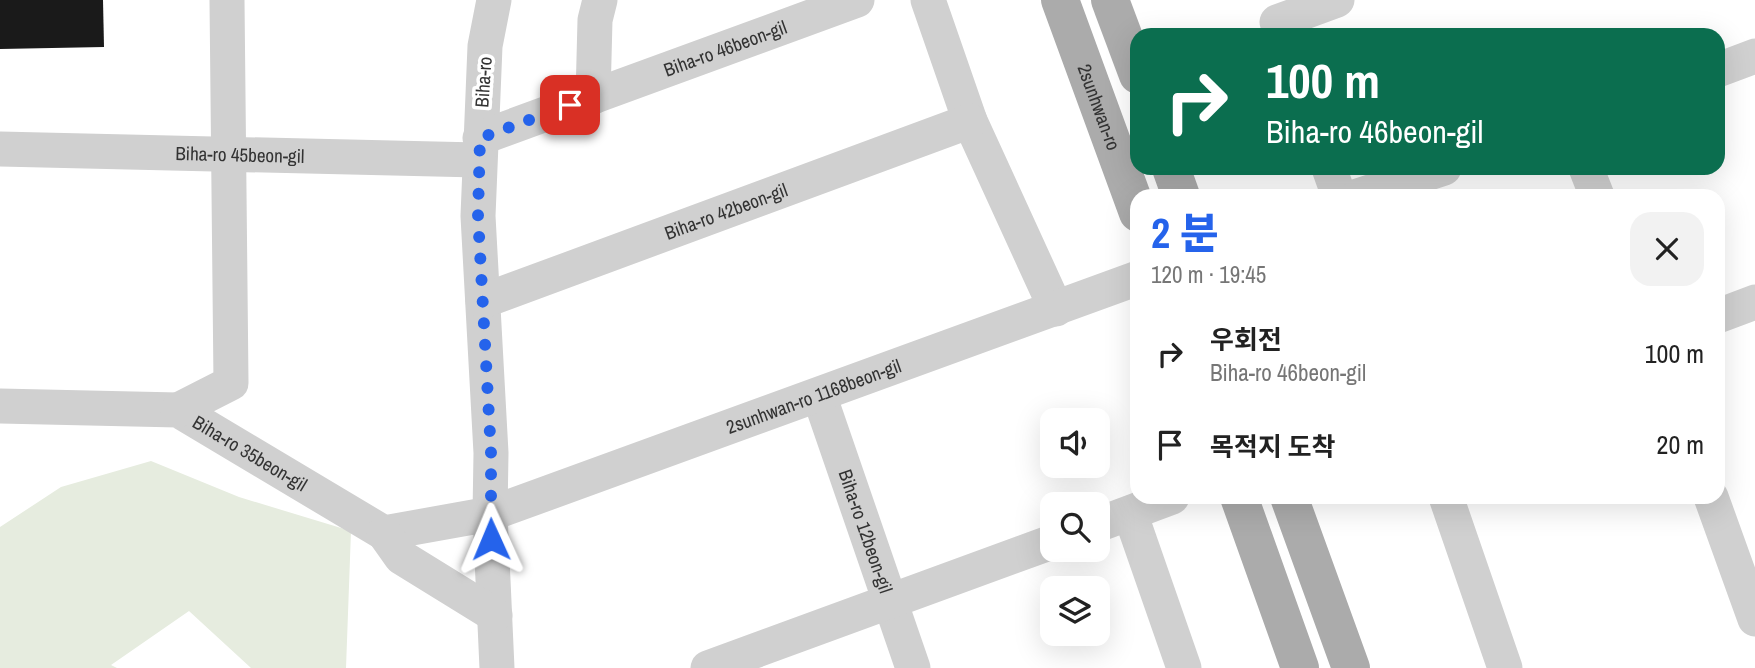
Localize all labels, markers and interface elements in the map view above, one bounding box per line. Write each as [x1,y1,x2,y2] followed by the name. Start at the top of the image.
[660,14,790,83] street label: Biha-ro 46beon-gil
[1266,47,1380,113] text: 100 m
[468,56,498,108] street label: Biha-ro
[1151,56,1242,147] icon: right
[1071,60,1127,154] street label: 2sunhwan-ro
[540,75,600,135] pin
[551,86,589,124] icon: arrive
[1266,110,1483,153] text: Biha-ro 46beon-gil
[175,140,305,169] street label: Biha-ro 45beon-gil
[661,177,791,246] street label: Biha-ro 42beon-gil
[1151,205,1218,261] text: 2 분
[1630,212,1704,286] button: close
[1151,259,1266,290] text: 120 m · 19:45
[1210,322,1282,357] text: 우회전
[1151,335,1189,373] icon: right
[1645,336,1704,371] text: 100 m
[722,352,905,440] street label: 2sunhwan-ro 1168beon-gil
[1210,357,1366,388] text: Biha-ro 46beon-gil
[1040,408,1110,646] map controls
[1040,408,1110,478] button: sound
[188,409,312,497] street label: Biha-ro 35beon-gil
[1151,426,1189,464] icon: arrive
[1657,427,1704,462] text: 20 m
[1210,429,1336,464] text: 목적지 도착
[833,466,899,596] street label: Biha-ro 12beon-gil
[1040,492,1110,562] button: search
[454,502,528,576] position arrow
[1040,576,1110,646] button: layers

